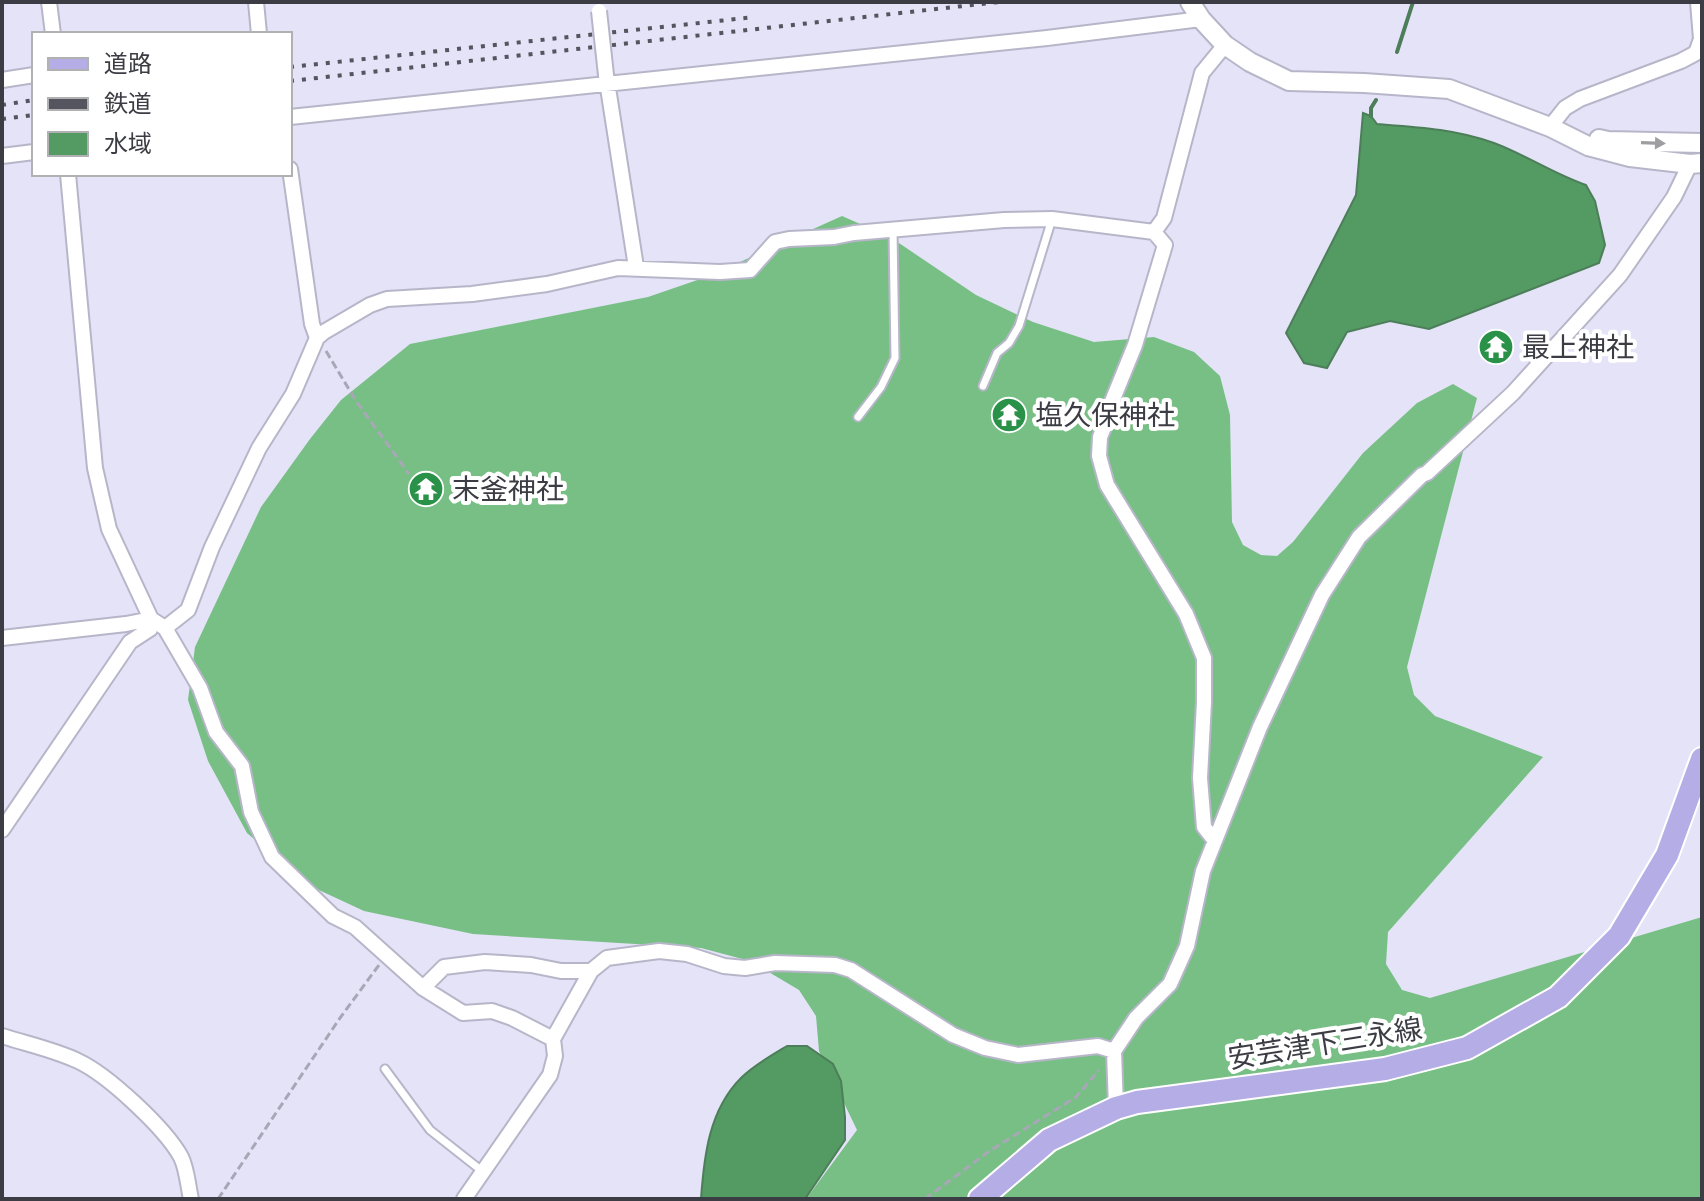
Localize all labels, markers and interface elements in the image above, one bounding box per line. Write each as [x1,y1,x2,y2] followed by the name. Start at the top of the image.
[32,32,292,176] legend
[104,47,152,82] text: 道路
[104,87,152,122] text: 鉄道
[104,127,152,162] text: 水域
[1641,136,1666,149] one-way arrow
[1477,328,1515,366] temple icon: 最上神社
[1522,328,1634,368] place label: 最上神社
[990,396,1028,434] temple icon: 塩久保神社
[1035,396,1175,436] place label: 塩久保神社
[407,470,445,508] temple icon: 末釜神社
[452,470,564,510] place label: 末釜神社
[1225,1009,1425,1079] street label: 安芸津下三永線

